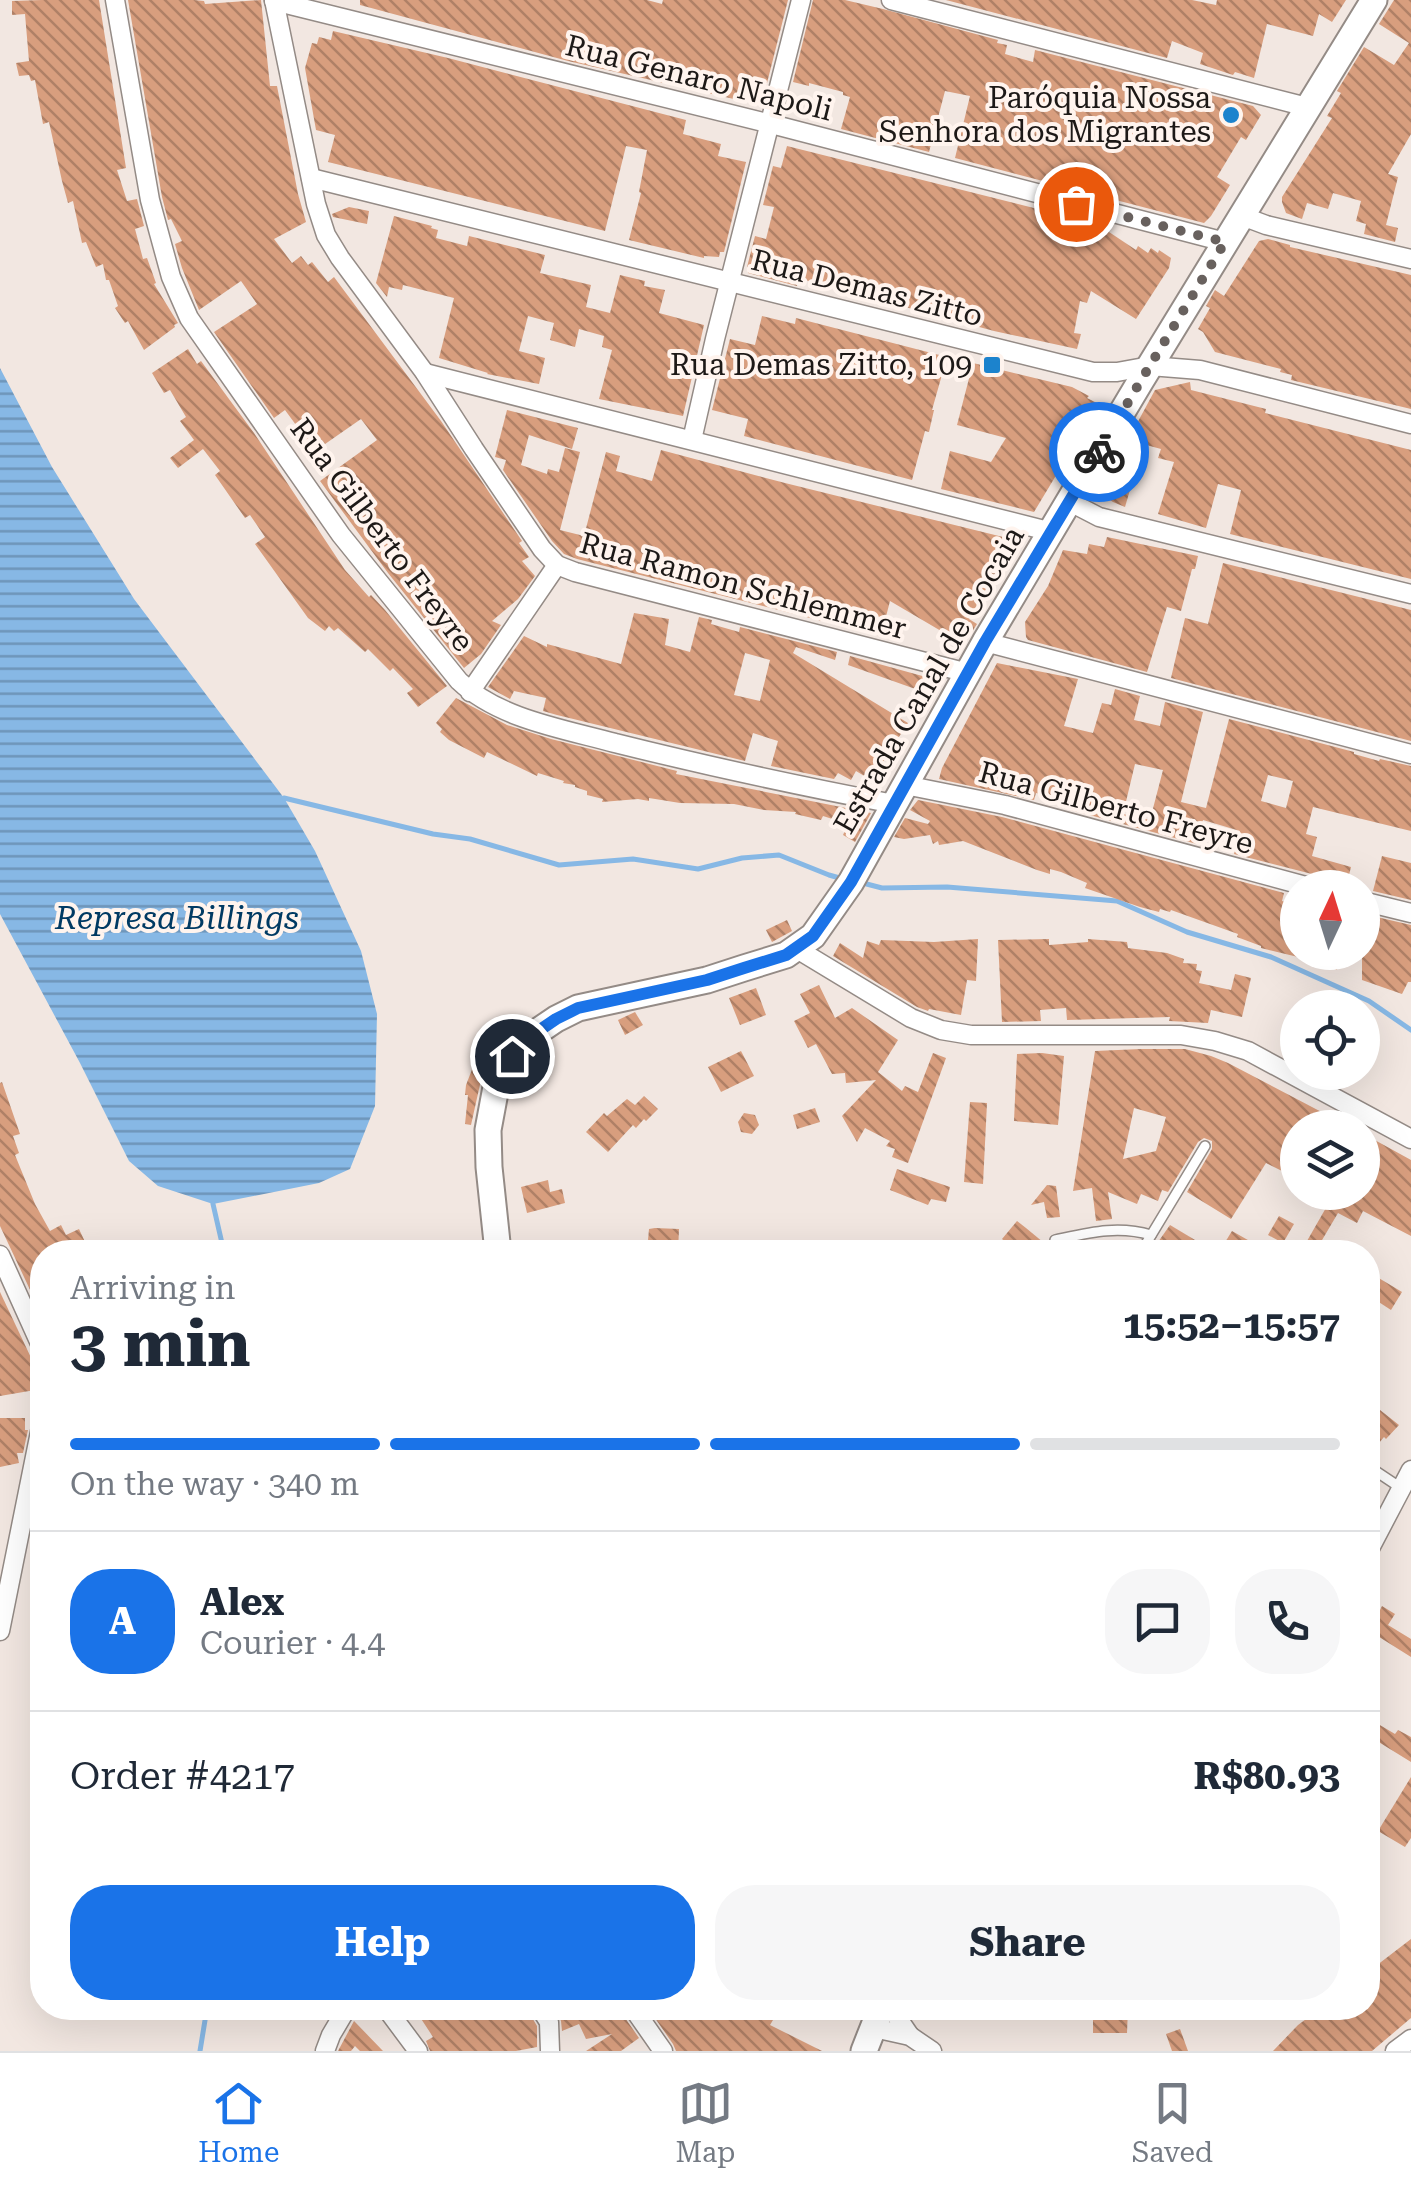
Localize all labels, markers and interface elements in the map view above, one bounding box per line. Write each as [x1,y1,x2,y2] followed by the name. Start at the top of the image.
[562,27,836,128] street label: Rua Genaro Napoli
[879,80,1211,149] place label: Paróquia Nossa Senhora dos Migrantes
[1220,104,1242,126] marker: Paróquia Nossa Senhora dos Migrantes
[1034,162,1119,247] pin
[1049,177,1104,232] icon: bag
[748,242,986,333] street label: Rua Demas Zitto
[670,347,972,382] place label: Rua Demas Zitto, 109
[981,354,1003,376] marker: Rua Demas Zitto, 109
[1049,402,1149,502] courier
[283,411,481,658] street label: Rua Gilberto Freyre
[1072,425,1127,480] icon: bike
[826,520,1031,839] street label: Estrada Canal de Cocaia
[576,525,910,646] street label: Rua Ramon Schlemmer
[975,754,1257,861] street label: Rua Gilberto Freyre
[1280,870,1380,970] north arrow
[1280,870,1380,1210] map controls
[54,899,299,937] water label: Represa Billings
[1280,990,1380,1090] button: locate
[470,1014,555,1099] pin
[485,1029,540,1084] icon: home
[1280,1110,1380,1210] button: layers
[70,1269,235,1307] text: Arriving in
[1123,1303,1340,1347] text: 15:52–15:57
[70,1306,251,1382] text: 3 min
[70,1465,359,1503] text: On the way · 340 m
[1105,1569,1210,1674] button: chat
[1235,1569,1340,1674] button: phone
[200,1580,284,1624] text: Alex
[109,1599,136,1643] text: A
[200,1624,385,1662] text: Courier · 4.4
[70,1754,295,1798] text: Order #4217
[1193,1754,1340,1798] text: R$80.93
[70,1885,695,2000] button: Help
[715,1885,1340,2000] button: Share
[198,2076,279,2169] tab: Home
[676,2076,735,2169] tab: Map
[1132,2076,1213,2169] tab: Saved

